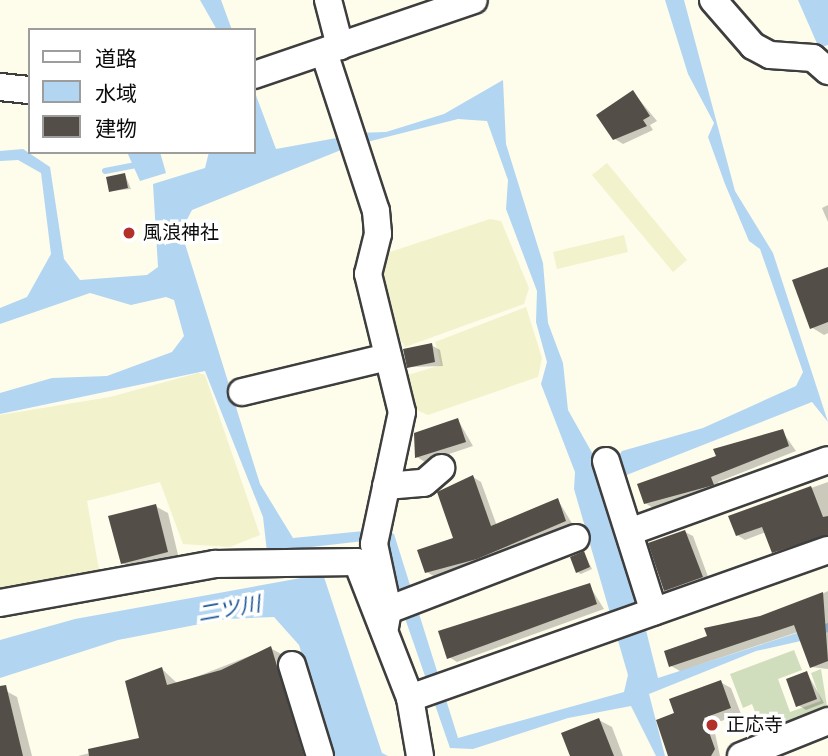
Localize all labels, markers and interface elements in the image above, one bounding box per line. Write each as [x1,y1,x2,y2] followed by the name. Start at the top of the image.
[28,28,256,154] legend
[95,44,137,72] text: 道路
[95,79,137,107] text: 水域
[95,114,137,142] text: 建物
[143,222,219,244] place label: 風浪神社
[121,225,137,241] marker: 風浪神社
[196,590,262,626] water label: 二ツ川
[726,714,783,736] place label: 正応寺
[704,717,720,733] marker: 正応寺

